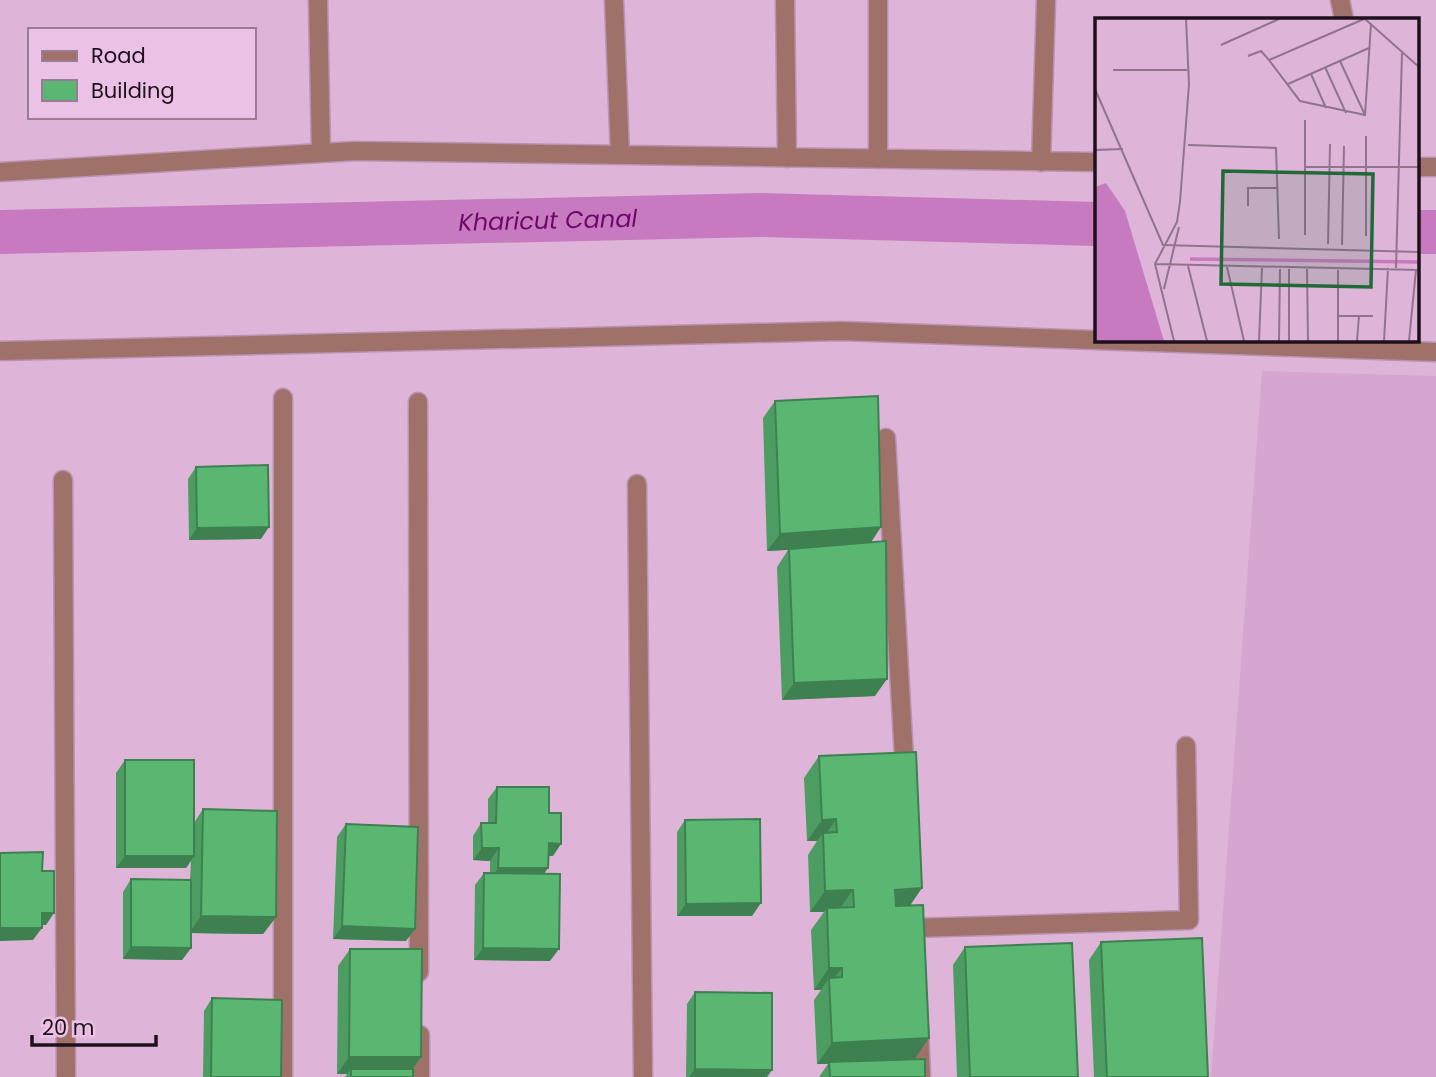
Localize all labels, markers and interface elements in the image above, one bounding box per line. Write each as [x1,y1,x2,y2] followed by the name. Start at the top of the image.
[1095,18,1418,341] inset map
[28,28,256,119] legend
[91,41,146,70] text: Road
[91,76,175,105] text: Building
[458,201,638,238] water label: Kharicut Canal
[32,1004,156,1048] scale bar
[42,1013,95,1042] text: 20 m

